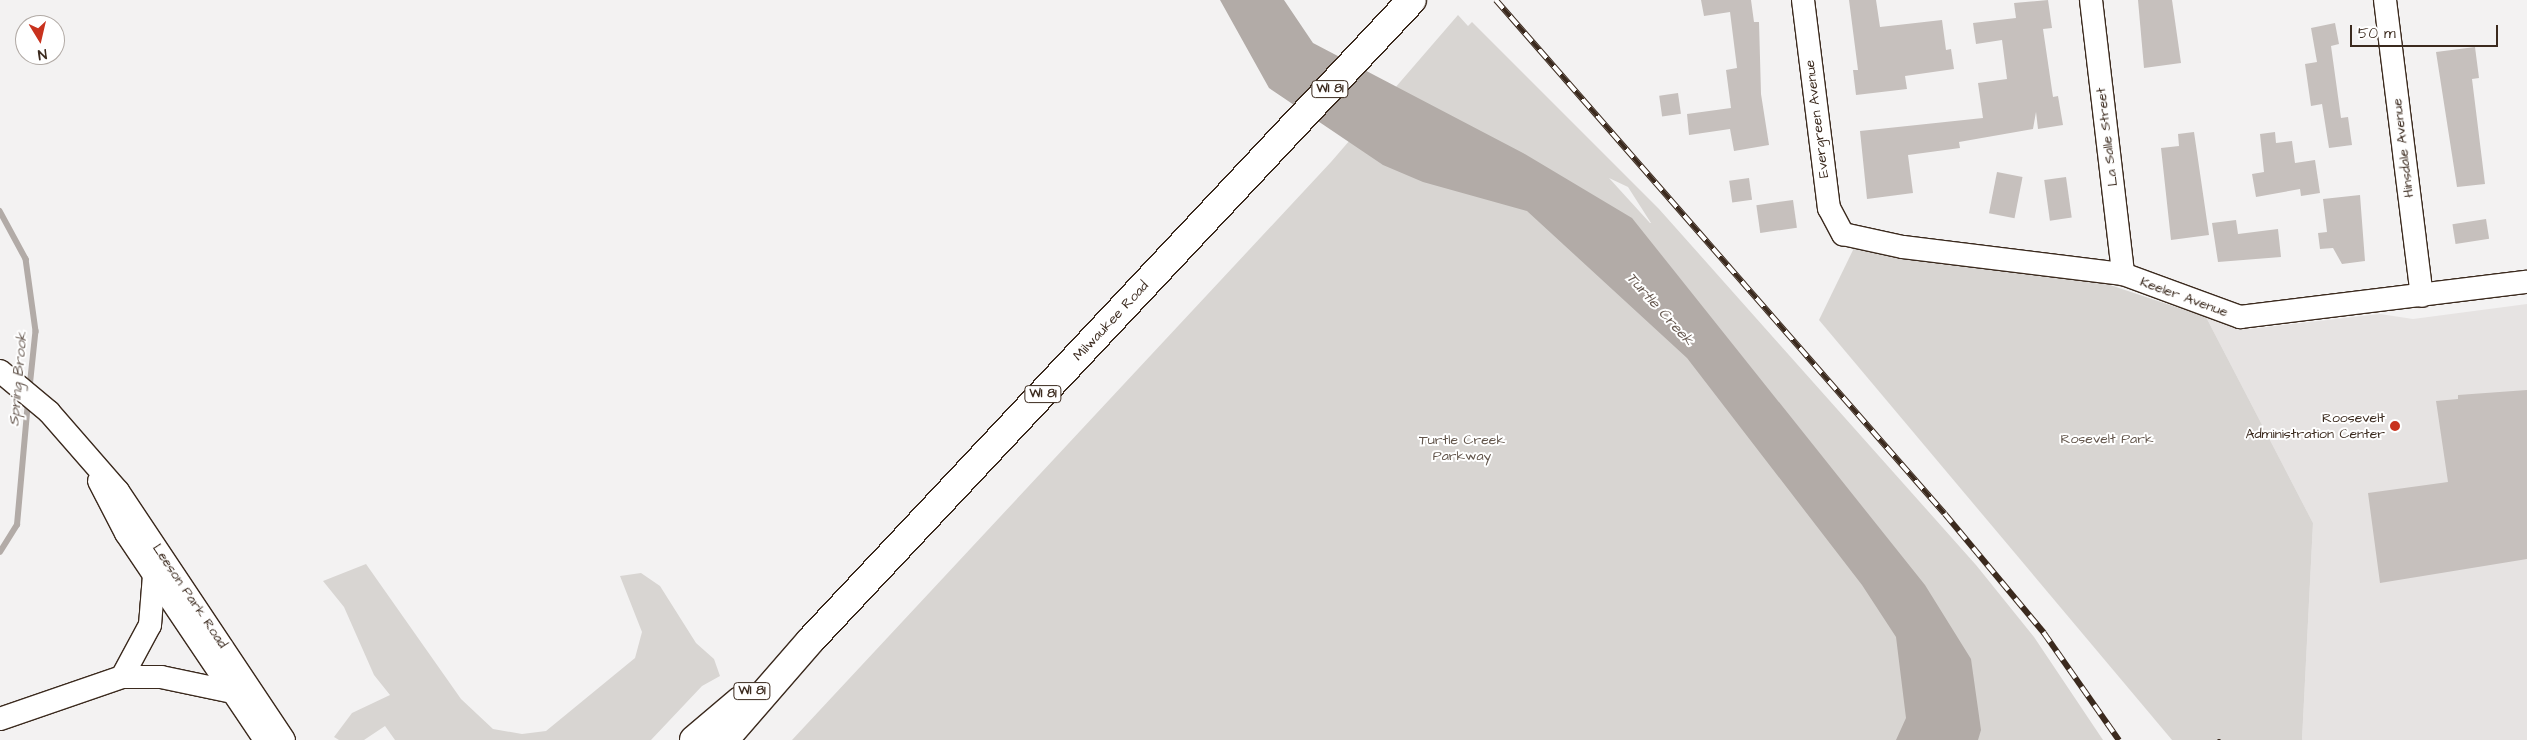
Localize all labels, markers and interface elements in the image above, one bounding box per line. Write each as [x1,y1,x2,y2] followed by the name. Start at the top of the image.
[15,15,65,65] north arrow
[2352,15,2500,47] scale bar
[2358,23,2396,44] text: 50 m
[36,43,48,64] text: N
[1801,59,1833,179] street label: Evergreen Avenue
[1311,80,1349,98] road number: WI 81
[2093,87,2121,187] street label: La Salle Street
[2389,97,2417,199] street label: Hinsdale Avenue
[1622,269,1698,349] water label: Turtle Creek
[2138,273,2230,321] street label: Keeler Avenue
[1070,278,1152,364] street label: Milwaukee Road
[5,331,31,427] water label: Spring Brook
[1024,384,1062,404] road number: WI 81
[2245,410,2385,442] place label: Roosevelt Administration Center
[2389,420,2401,432] marker: Roosevelt Administration Center
[2060,431,2154,447] park label: Rosevelt Park
[1419,432,1505,464] park label: Turtle Creek Parkway
[149,541,231,651] street label: Leeson Park Road
[733,681,771,700] road number: WI 81

